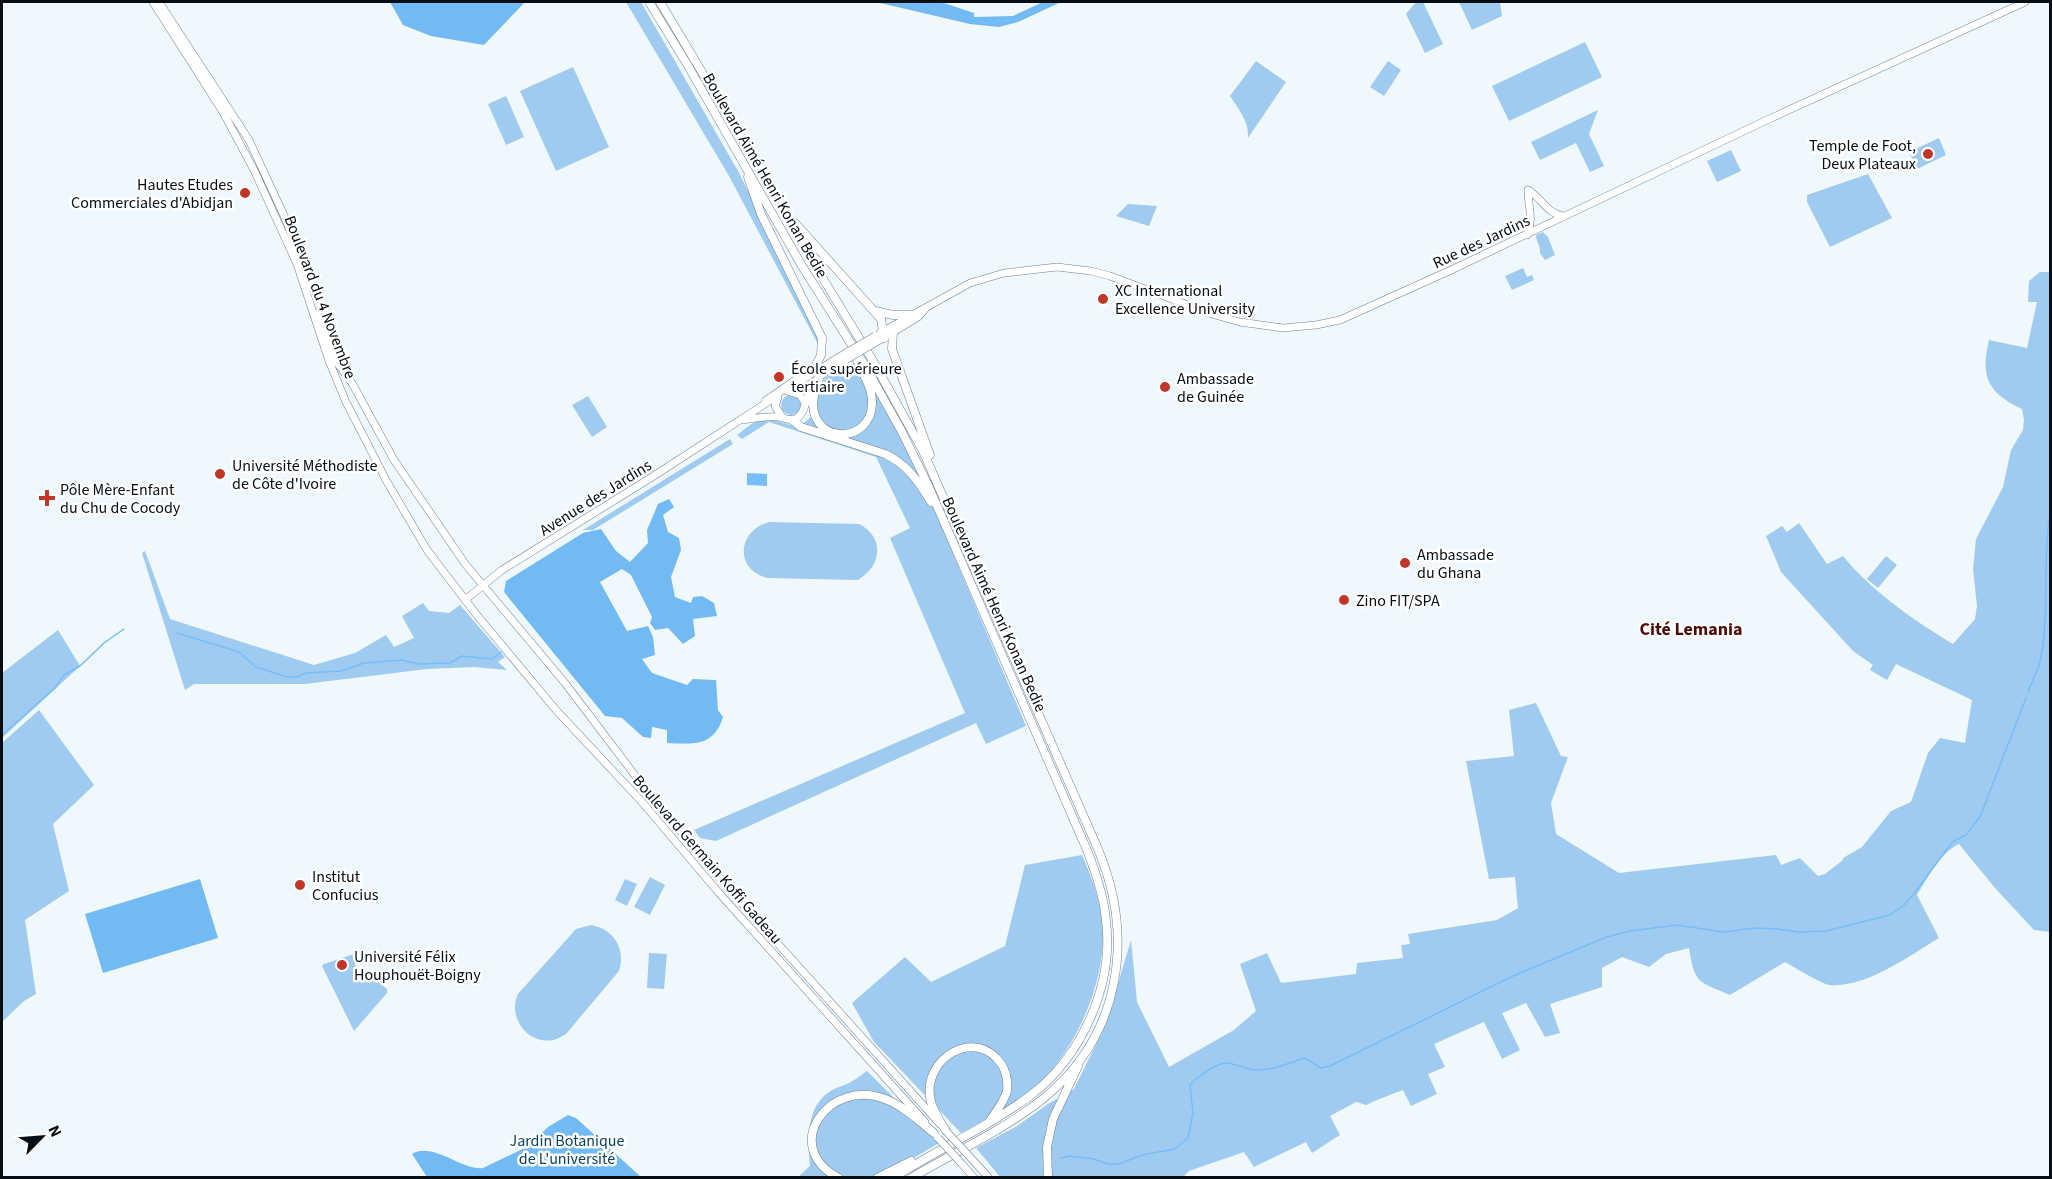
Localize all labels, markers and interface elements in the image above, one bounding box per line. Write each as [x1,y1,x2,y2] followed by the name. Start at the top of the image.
[697,69,833,282] street label: Boulevard Aimé Henri Konan Bedie
[1809,135,1916,175] place label: Temple de Foot, Deux Plateaux
[1921,147,1935,161] marker: Temple de Foot, Deux Plateaux
[71,174,233,214] place label: Hautes Etudes Commerciales d'Abidjan
[238,186,252,200] marker: Hautes Etudes Commerciales d'Abidjan
[1429,210,1534,274] street label: Rue des Jardins
[279,213,361,382] street label: Boulevard du 4 Novembre
[1115,280,1256,320] place label: XC International Excellence University
[1096,292,1110,306] marker: XC International Excellence University
[791,358,902,398] place label: École supérieure tertiaire
[1177,368,1254,408] place label: Ambassade de Guinée
[772,370,786,384] marker: École supérieure tertiaire
[1158,380,1172,394] marker: Ambassade de Guinée
[535,454,656,541] street label: Avenue des Jardins
[232,455,377,495] place label: Université Méthodiste de Côte d'Ivoire
[213,467,227,481] marker: Université Méthodiste de Côte d'Ivoire
[60,479,181,519] place label: Pôle Mère-Enfant du Chu de Cocody
[38,489,56,507] marker: Pôle Mère-Enfant du Chu de Cocody
[937,493,1052,715] street label: Boulevard Aimé Henri Konan Bedie
[1417,544,1494,584] place label: Ambassade du Ghana
[1398,556,1412,570] marker: Ambassade du Ghana
[1356,590,1440,612] place label: Zino FIT/SPA
[1337,593,1351,607] marker: Zino FIT/SPA
[1640,617,1743,642] district label: Cité Lemania
[628,770,787,949] street label: Boulevard Germain Koffi Gadeau
[312,866,379,906] place label: Institut Confucius
[293,878,307,892] marker: Institut Confucius
[354,946,481,986] place label: Université Félix Houphouët-Boigny
[335,958,349,972] marker: Université Félix Houphouët-Boigny
[12,1107,72,1167] north arrow
[42,1122,67,1141] text: N
[509,1130,625,1170] park label: Jardin Botanique de L'université

